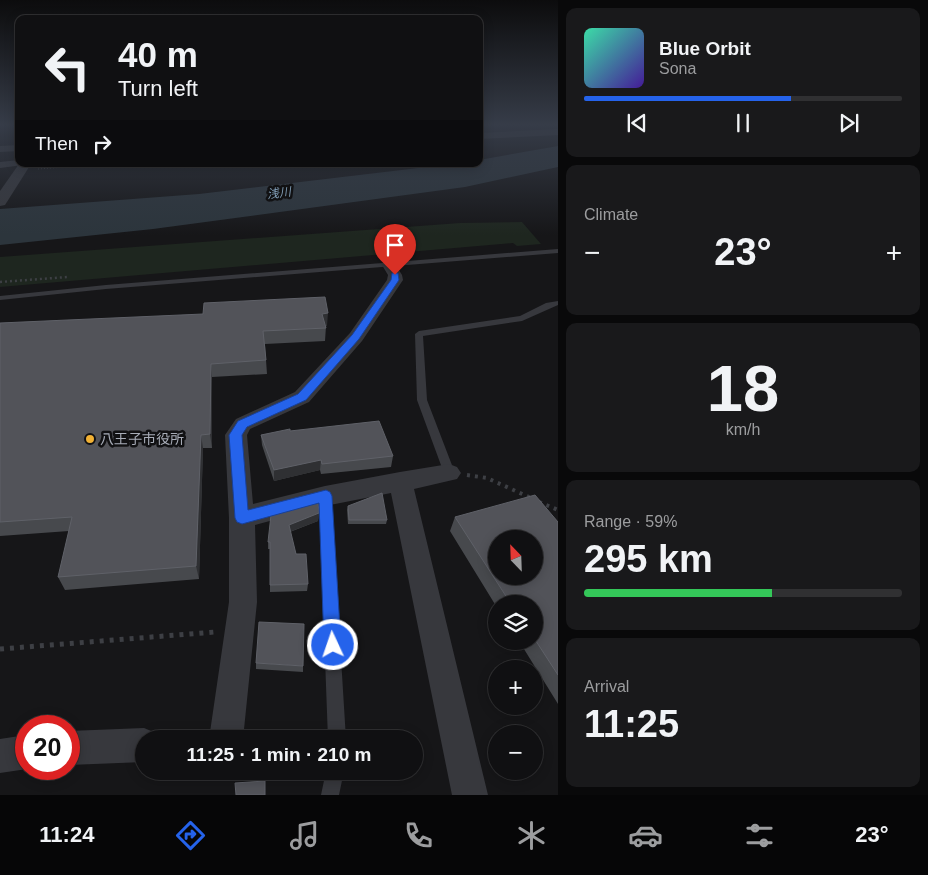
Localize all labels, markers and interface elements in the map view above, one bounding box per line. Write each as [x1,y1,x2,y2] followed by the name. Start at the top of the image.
[35,35,100,100] icon: left
[118,35,198,74] text: 40 m
[659,38,751,59] text: Blue Orbit
[659,60,696,77] text: Sona
[118,76,198,101] text: Turn left
[623,109,651,137] icon: previous
[729,109,757,137] icon: pause
[835,109,863,137] icon: next
[88,130,116,158] icon: right
[35,133,78,154] text: Then
[266,184,294,201] water label: 浅川
[584,206,638,223] text: Climate
[374,224,416,275] pin
[381,231,409,259] icon: arrive
[714,231,772,273] text: 23°
[584,237,600,268] text: −
[886,237,902,268] text: +
[707,352,779,425] text: 18
[726,421,760,438] text: km/h
[100,431,184,447] place label: 八王子市役所
[84,433,96,445] marker: 八王子市役所
[584,513,677,530] text: Range · 59%
[488,530,542,585] north arrow
[488,530,543,780] map controls
[584,538,713,580] text: 295 km
[488,595,543,650] button: layers
[306,618,358,670] position arrow
[488,660,543,715] button: +
[584,678,629,695] text: Arrival
[584,703,679,745] text: 11:25
[15,715,80,780] speed limit sign: 20
[488,725,543,780] button: −
[187,744,371,765] text: 11:25 · 1 min · 210 m
[173,818,208,853] icon: directions
[287,818,322,853] icon: music
[401,818,436,853] icon: phone
[514,818,549,853] icon: climate
[628,818,663,853] icon: car
[742,818,777,853] icon: filters
[39,822,94,847] text: 11:24
[855,822,889,847] text: 23°

